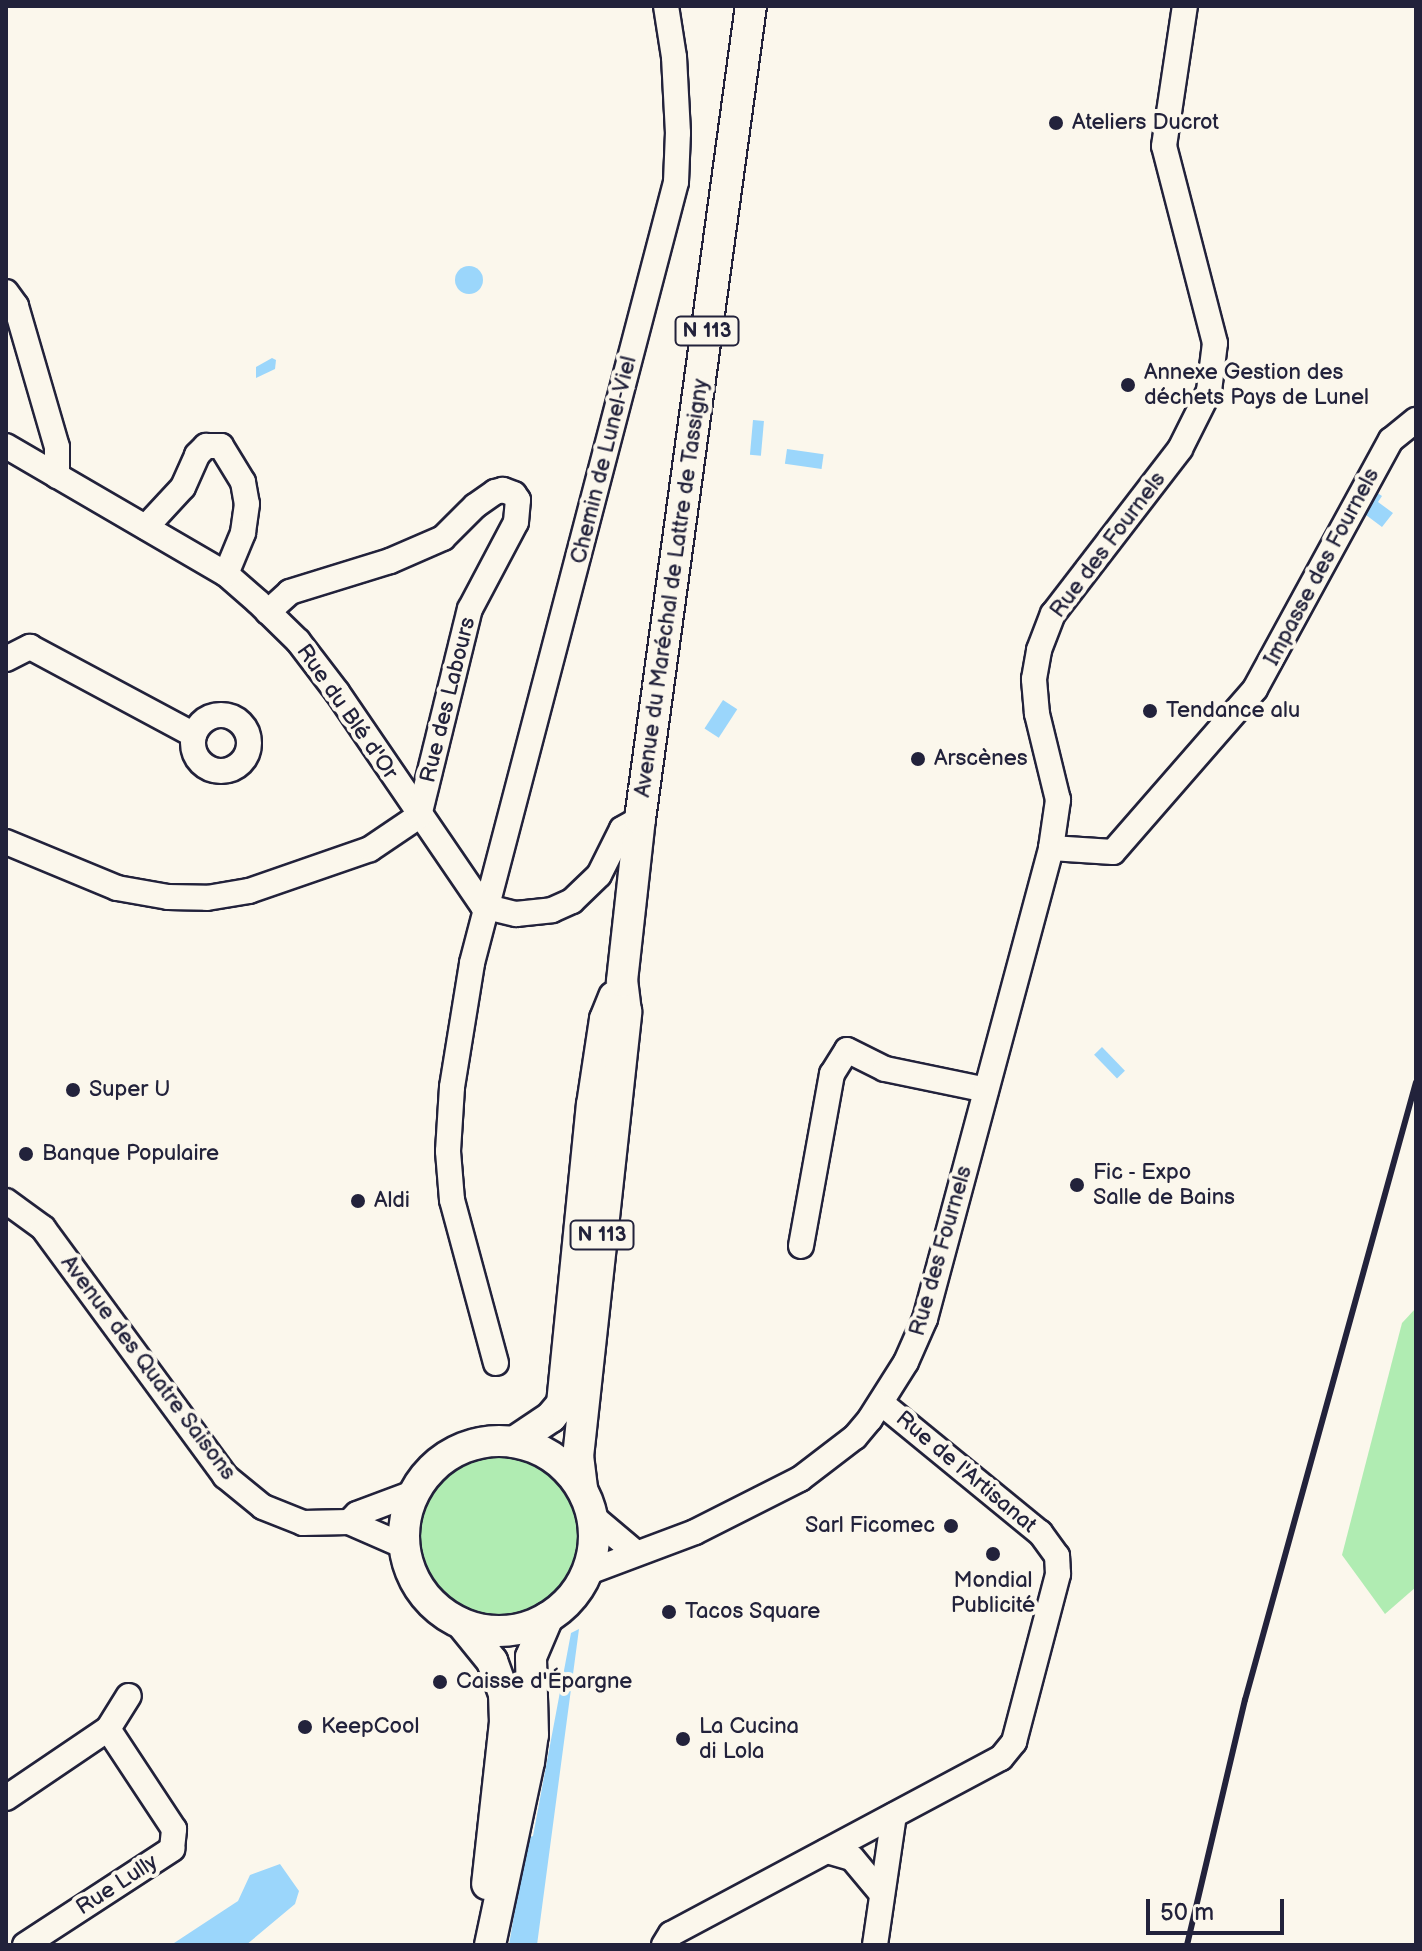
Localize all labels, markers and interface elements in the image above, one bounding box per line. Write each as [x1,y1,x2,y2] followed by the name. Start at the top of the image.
[1072,110,1219,136] place label: Ateliers Ducrot
[1047,114,1065,132] marker: Ateliers Ducrot
[673,315,741,347] road number: N 113
[565,353,643,567] street label: Chemin de Lunel-Viel
[1144,359,1369,410] place label: Annexe Gestion des déchets Pays de Lunel
[1119,376,1137,394] marker: Annexe Gestion des déchets Pays de Lunel
[630,377,714,799] street label: Avenue du Maréchal de Lattre de Tassigny
[1259,464,1385,670] street label: Impasse des Fournels
[1045,467,1171,623] street label: Rue des Fournels
[415,615,481,785] street label: Rue des Labours
[291,639,403,785] street label: Rue du Blé d'Or
[1166,698,1300,724] place label: Tendance alu
[1141,702,1159,720] marker: Tendance alu
[934,746,1028,772] place label: Arscènes
[909,750,927,768] marker: Arscènes
[89,1077,170,1103] place label: Super U
[64,1081,82,1099] marker: Super U
[42,1141,219,1167] place label: Banque Populaire
[17,1145,35,1163] marker: Banque Populaire
[1093,1159,1235,1210] place label: Fic - Expo Salle de Bains
[904,1163,978,1339] street label: Rue des Fournels
[1068,1176,1086,1194] marker: Fic - Expo Salle de Bains
[374,1188,410,1214] place label: Aldi
[349,1192,367,1210] marker: Aldi
[568,1219,636,1251] road number: N 113
[55,1250,241,1486] street label: Avenue des Quatre Saisons
[890,1405,1042,1539] street label: Rue de l'Artisanat
[805,1513,935,1539] place label: Sarl Ficomec
[942,1517,960,1535] marker: Sarl Ficomec
[984,1545,1002,1563] marker: Mondial Publicité
[951,1567,1035,1618] place label: Mondial Publicité
[685,1599,821,1625] place label: Tacos Square
[660,1603,678,1621] marker: Tacos Square
[456,1669,632,1695] place label: Caisse d'Épargne
[431,1673,449,1691] marker: Caisse d'Épargne
[699,1713,799,1764] place label: La Cucina di Lola
[321,1714,419,1740] place label: KeepCool
[296,1718,314,1736] marker: KeepCool
[674,1730,692,1748] marker: La Cucina di Lola
[71,1849,163,1921] street label: Rue Lully
[1150,1883,1288,1933] scale bar
[1160,1898,1214,1927] text: 50 m

